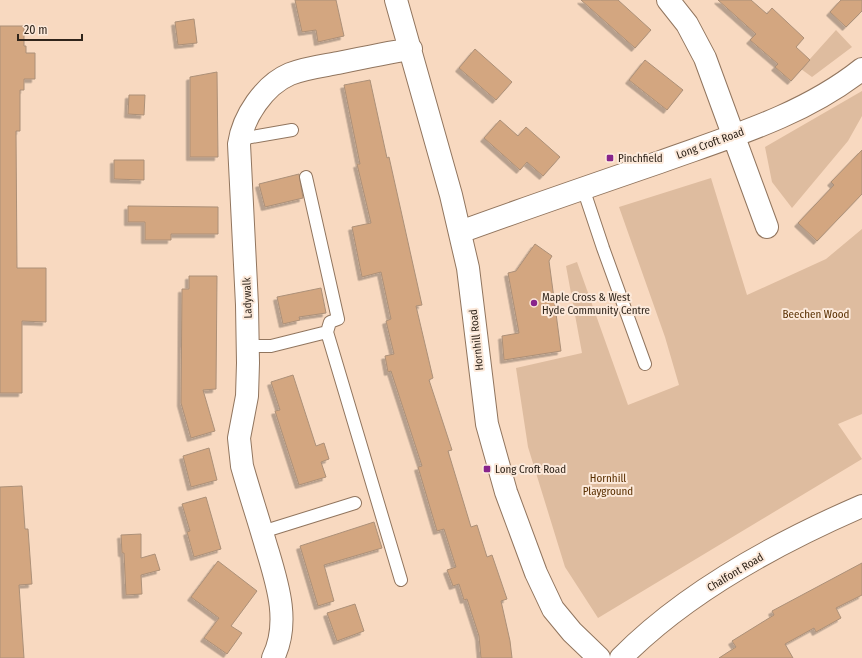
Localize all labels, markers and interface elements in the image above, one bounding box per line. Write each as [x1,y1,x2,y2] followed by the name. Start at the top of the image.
[18,16,82,42] scale bar
[24,23,48,37] text: 20 m
[675,125,746,162] street label: Long Croft Road
[618,152,663,165] place label: Pinchfield
[605,153,615,163] marker: Pinchfield
[240,276,255,319] street label: Ladywalk
[542,291,650,317] place label: Maple Cross & West Hyde Community Centre
[529,298,539,308] marker: Maple Cross & West Hyde Community Centre
[783,308,849,321] park label: Beechen Wood
[467,309,486,371] street label: Hornhill Road
[495,463,566,476] place label: Long Croft Road
[482,464,492,474] marker: Long Croft Road
[583,472,633,498] park label: Hornhill Playground
[705,551,766,594] street label: Chalfont Road

